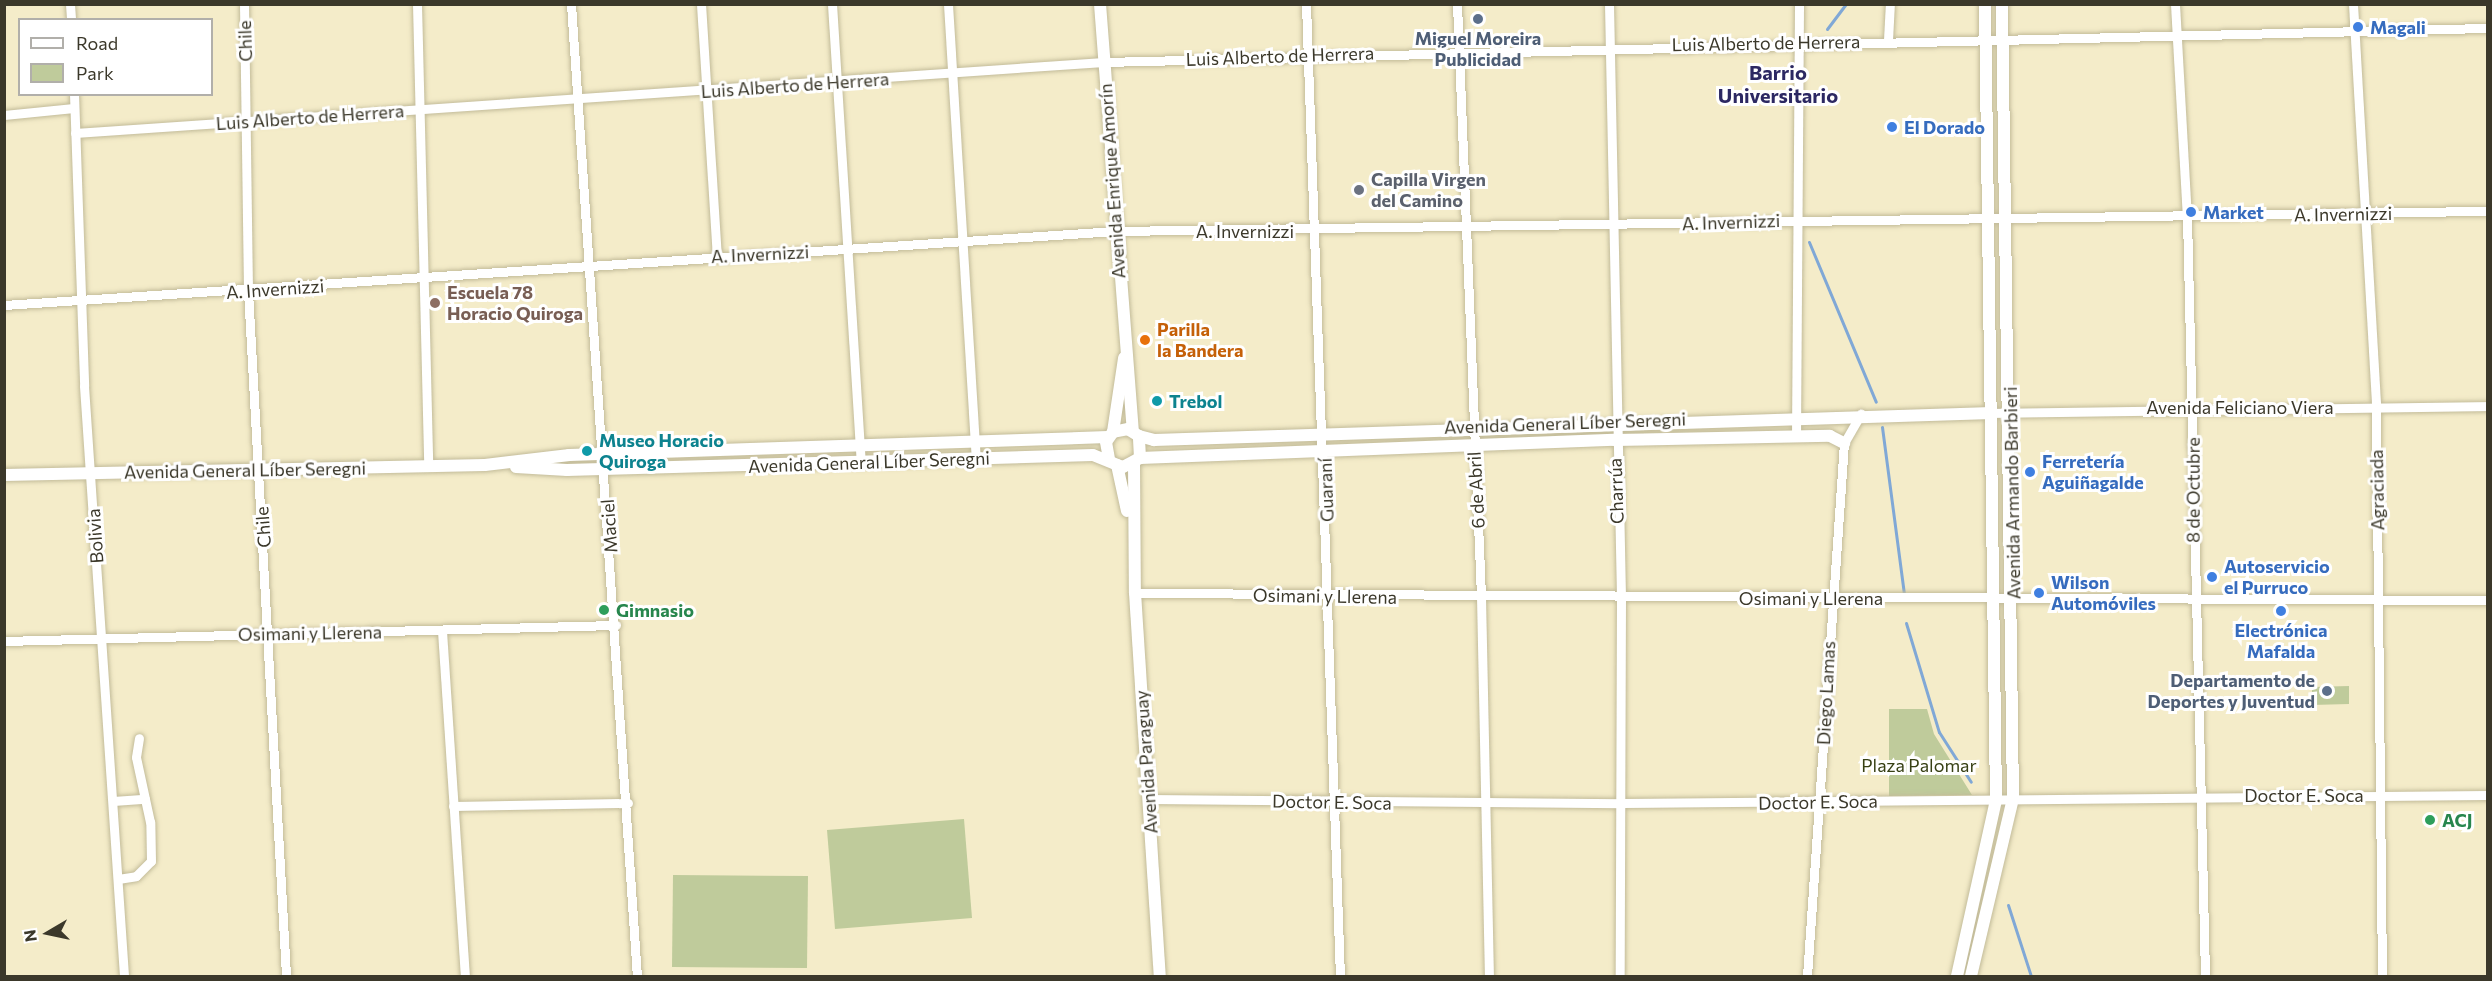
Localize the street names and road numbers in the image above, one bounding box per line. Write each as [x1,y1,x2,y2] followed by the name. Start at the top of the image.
[233,20,257,62] street label: Chile
[1671,31,1861,55] street label: Luis Alberto de Herrera
[1185,42,1375,70] street label: Luis Alberto de Herrera
[700,68,890,102] street label: Luis Alberto de Herrera
[1094,83,1130,279] street label: Avenida Enrique Amorín
[215,100,405,134] street label: Luis Alberto de Herrera
[2294,202,2392,226] street label: A. Invernizzi
[1681,209,1781,235] street label: A. Invernizzi
[1196,220,1294,242] street label: A. Invernizzi
[710,241,810,267] street label: A. Invernizzi
[225,275,325,303] street label: A. Invernizzi
[1999,386,2025,600] street label: Avenida Armando Barbieri
[2146,396,2334,418] street label: Avenida Feliciano Viera
[1444,408,1686,438] street label: Avenida General Líber Seregni
[2182,437,2204,543] street label: 8 de Octubre
[748,447,990,477] street label: Avenida General Líber Seregni
[2365,449,2389,531] street label: Agraciada
[1463,451,1489,529] street label: 6 de Abril
[124,457,366,483] street label: Avenida General Líber Seregni
[1314,458,1338,522] street label: Guaraní
[1604,458,1628,524] street label: Charrúa
[596,498,622,554] street label: Maciel
[251,506,275,548] street label: Chile
[82,508,108,564] street label: Bolivia
[1253,584,1397,608] street label: Osimani y Llerena
[1739,587,1883,609] street label: Osimani y Llerena
[238,621,382,645] street label: Osimani y Llerena
[1812,640,1840,746] street label: Diego Lamas
[1130,690,1162,834] street label: Avenida Paraguay
[2244,784,2364,806] street label: Doctor E. Soca
[1272,790,1392,814] street label: Doctor E. Soca
[1758,790,1878,814] street label: Doctor E. Soca

